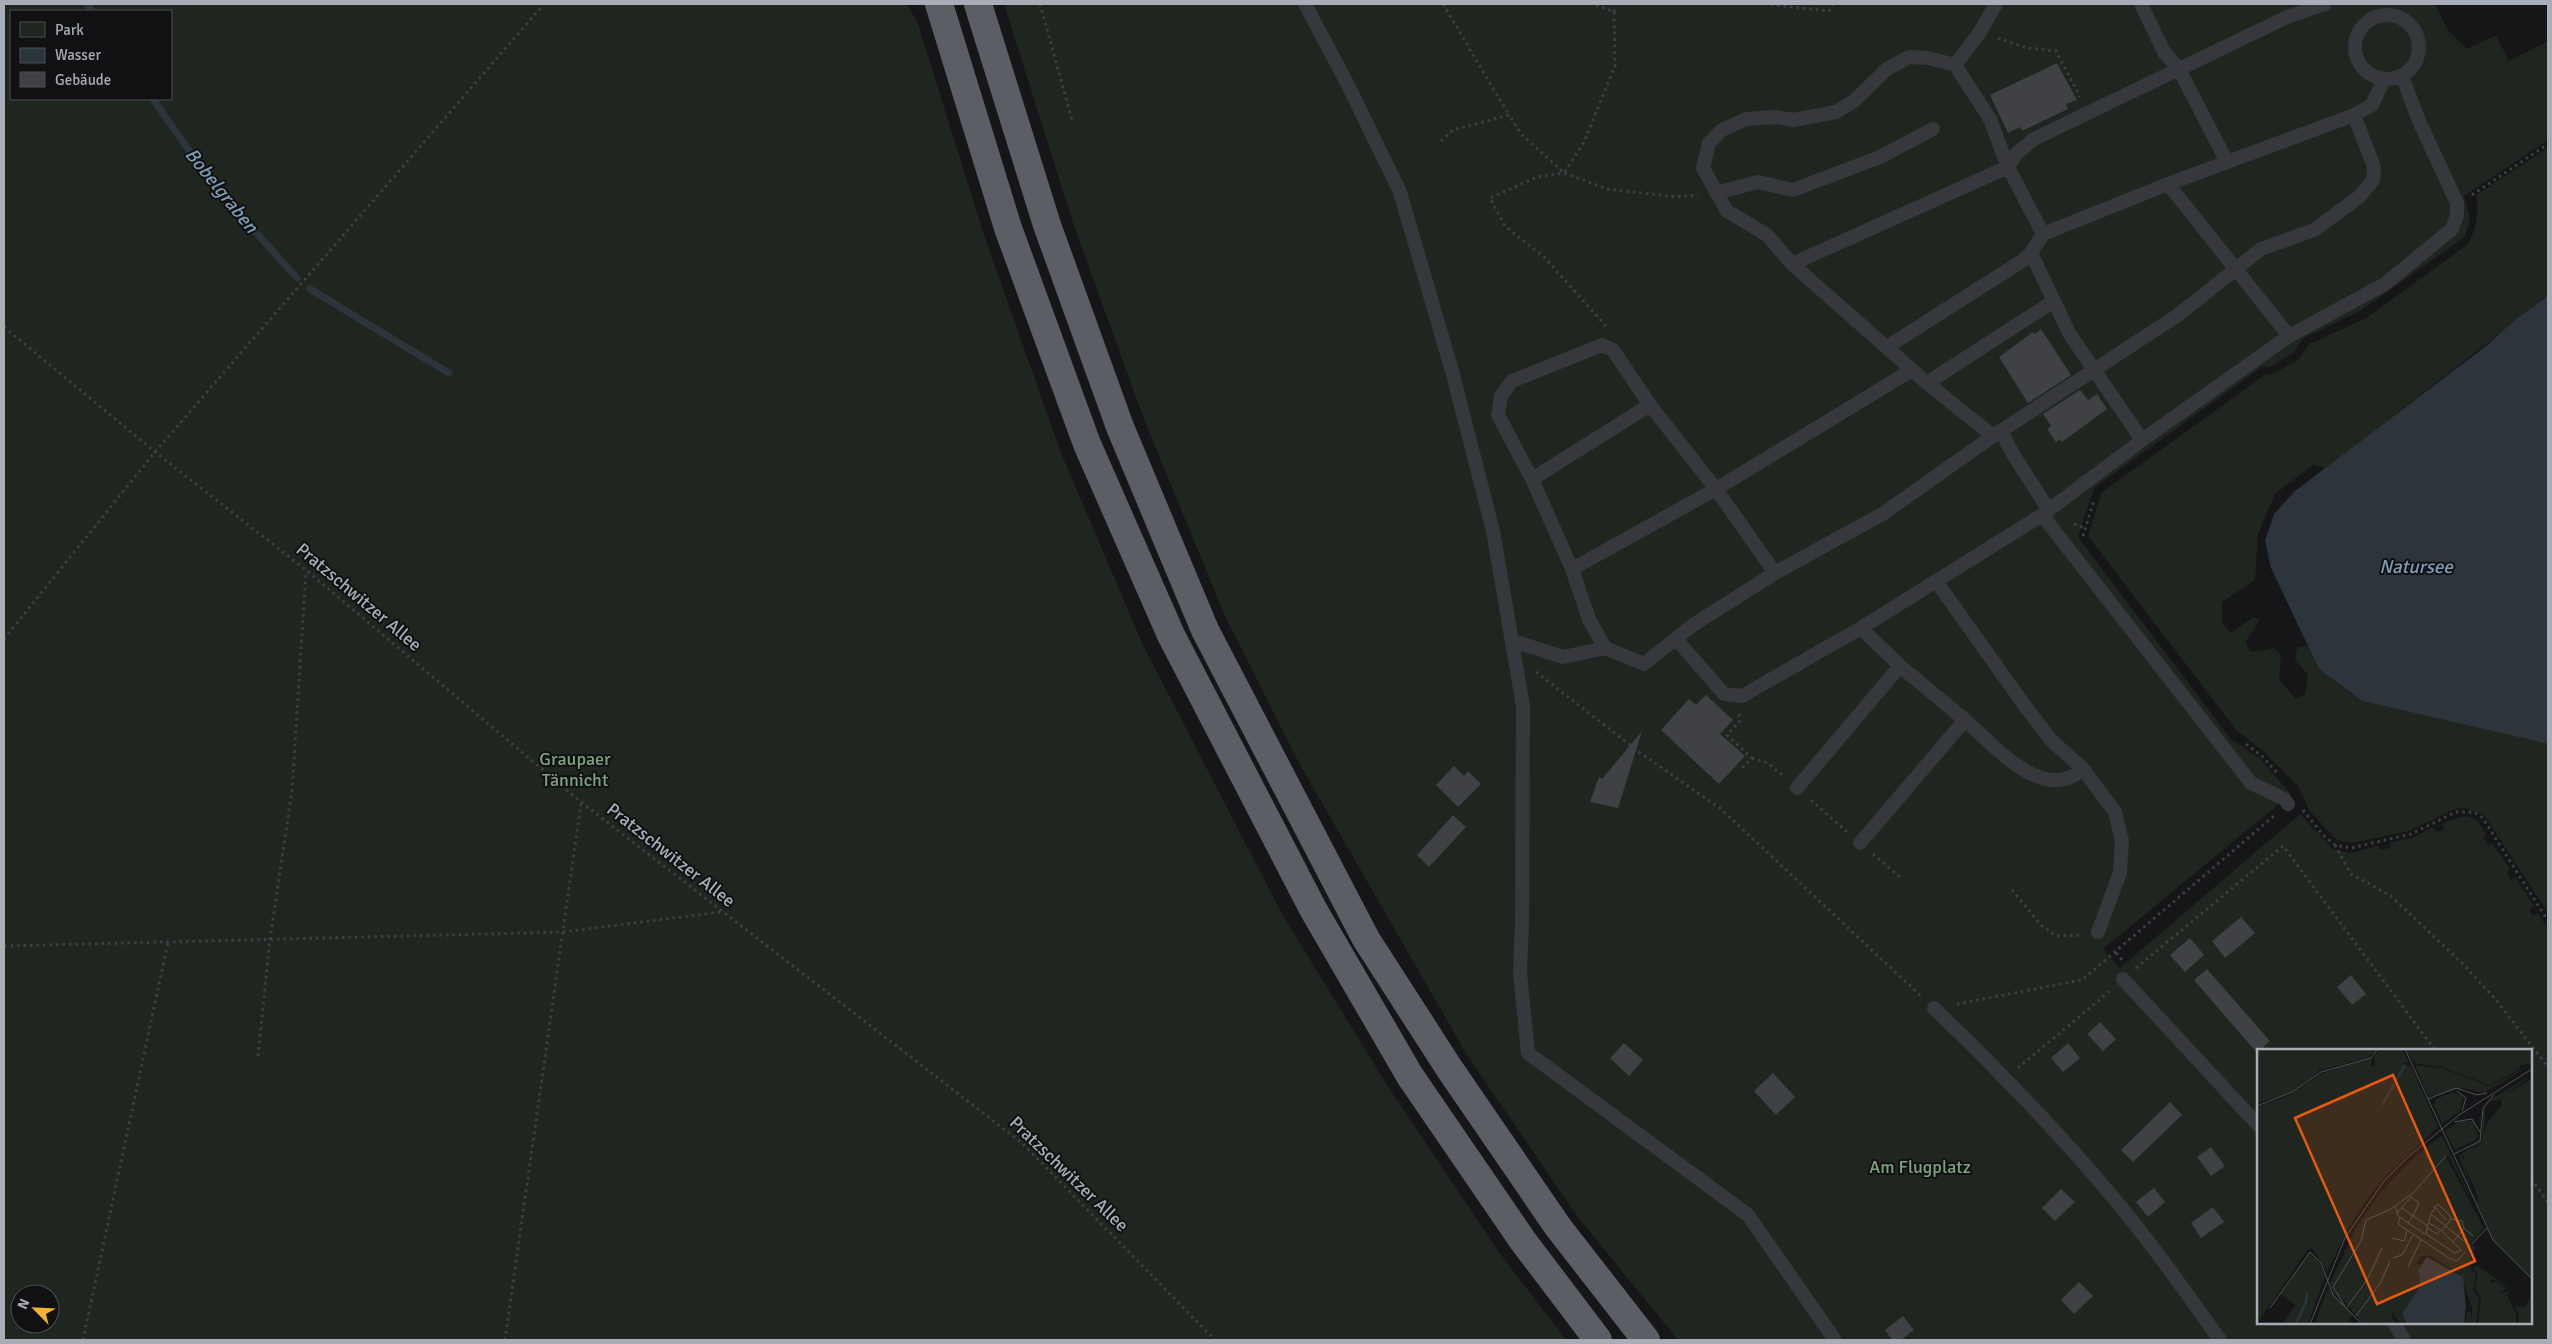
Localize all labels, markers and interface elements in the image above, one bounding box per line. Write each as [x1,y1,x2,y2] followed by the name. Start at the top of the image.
[10,10,172,100] legend
[55,21,84,39] text: Park
[55,46,101,64] text: Wasser
[55,71,111,89] text: Gebäude
[180,143,263,239] water label: Bobelgraben
[292,538,426,656] street label: Pratzschwitzer Allee
[2379,555,2454,579] water label: Natursee
[539,748,611,791] park label: Graupaer Tännicht
[602,798,740,912] street label: Pratzschwitzer Allee
[2257,1049,2532,1324] inset map
[1005,1112,1133,1236] street label: Pratzschwitzer Allee
[1869,1156,1971,1178] park label: Am Flugplatz
[10,1284,60,1334] north arrow
[14,1296,33,1312] text: N

